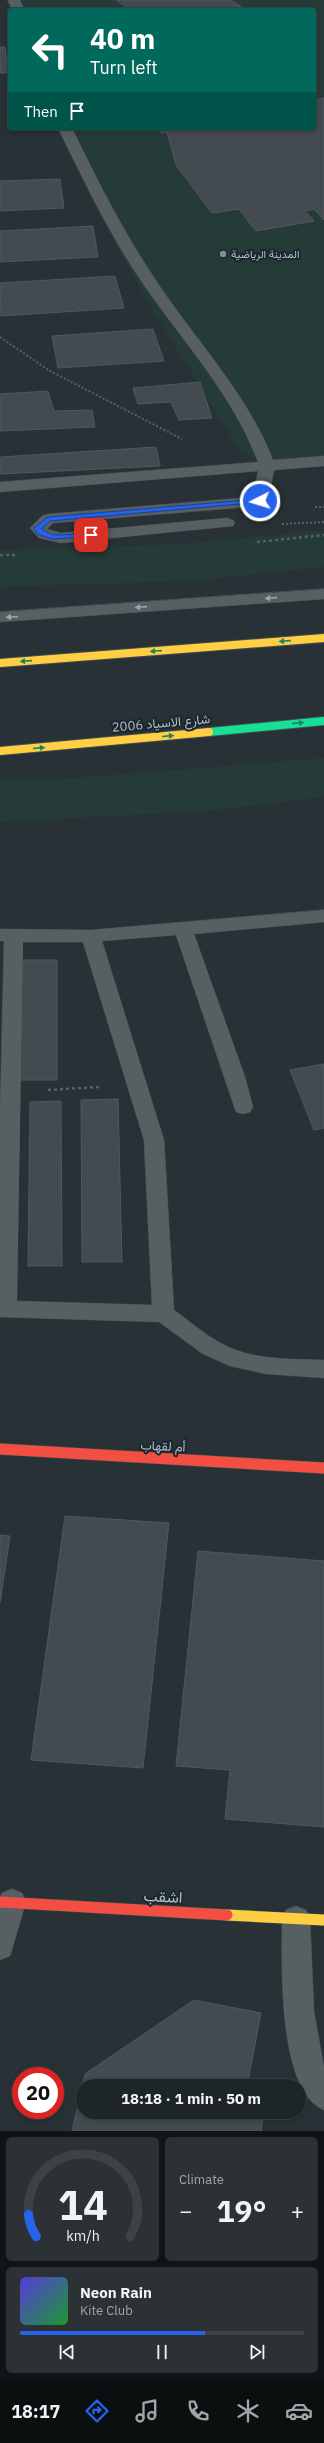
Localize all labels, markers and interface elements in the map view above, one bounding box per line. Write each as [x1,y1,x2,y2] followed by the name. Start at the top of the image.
[90,20,155,57] text: 40 m
[24,24,76,76] icon: left
[90,56,158,79] text: Turn left
[66,100,88,122] icon: arrive
[24,102,58,121] text: Then
[231,247,299,261] place label: المدينة الرياضية
[218,249,228,259] marker: المدينة الرياضية
[239,480,281,522] position arrow
[74,518,108,552] pin
[80,524,102,546] icon: arrive
[265,594,277,601] one-way arrow
[135,604,148,611] one-way arrow
[6,613,18,620] one-way arrow
[279,637,291,644] one-way arrow
[149,647,162,654] one-way arrow
[20,657,32,664] one-way arrow
[111,710,211,737] street label: شارع الاسياد 2006
[292,720,304,727] one-way arrow
[162,732,174,739] one-way arrow
[33,744,45,751] one-way arrow
[140,1436,186,1456] street label: أم لقهاب
[143,1885,183,1907] street label: اشقب
[12,2067,64,2119] speed limit sign: 20
[121,2089,261,2108] text: 18:18 · 1 min · 50 m
[179,2171,224,2188] text: Climate
[58,2177,107,2231] text: 14
[216,2191,267,2230] text: 19°
[179,2196,192,2225] text: −
[291,2196,304,2225] text: +
[66,2226,99,2245] text: km/h
[80,2283,152,2302] text: Neon Rain
[80,2302,133,2319] text: Kite Club
[56,2341,78,2363] icon: previous
[151,2341,173,2363] icon: pause
[246,2341,268,2363] icon: next
[83,2397,111,2425] icon: directions
[133,2397,161,2425] icon: music
[184,2397,212,2425] icon: phone
[234,2397,262,2425] icon: climate
[285,2397,313,2425] icon: car
[11,2400,60,2423] text: 18:17

